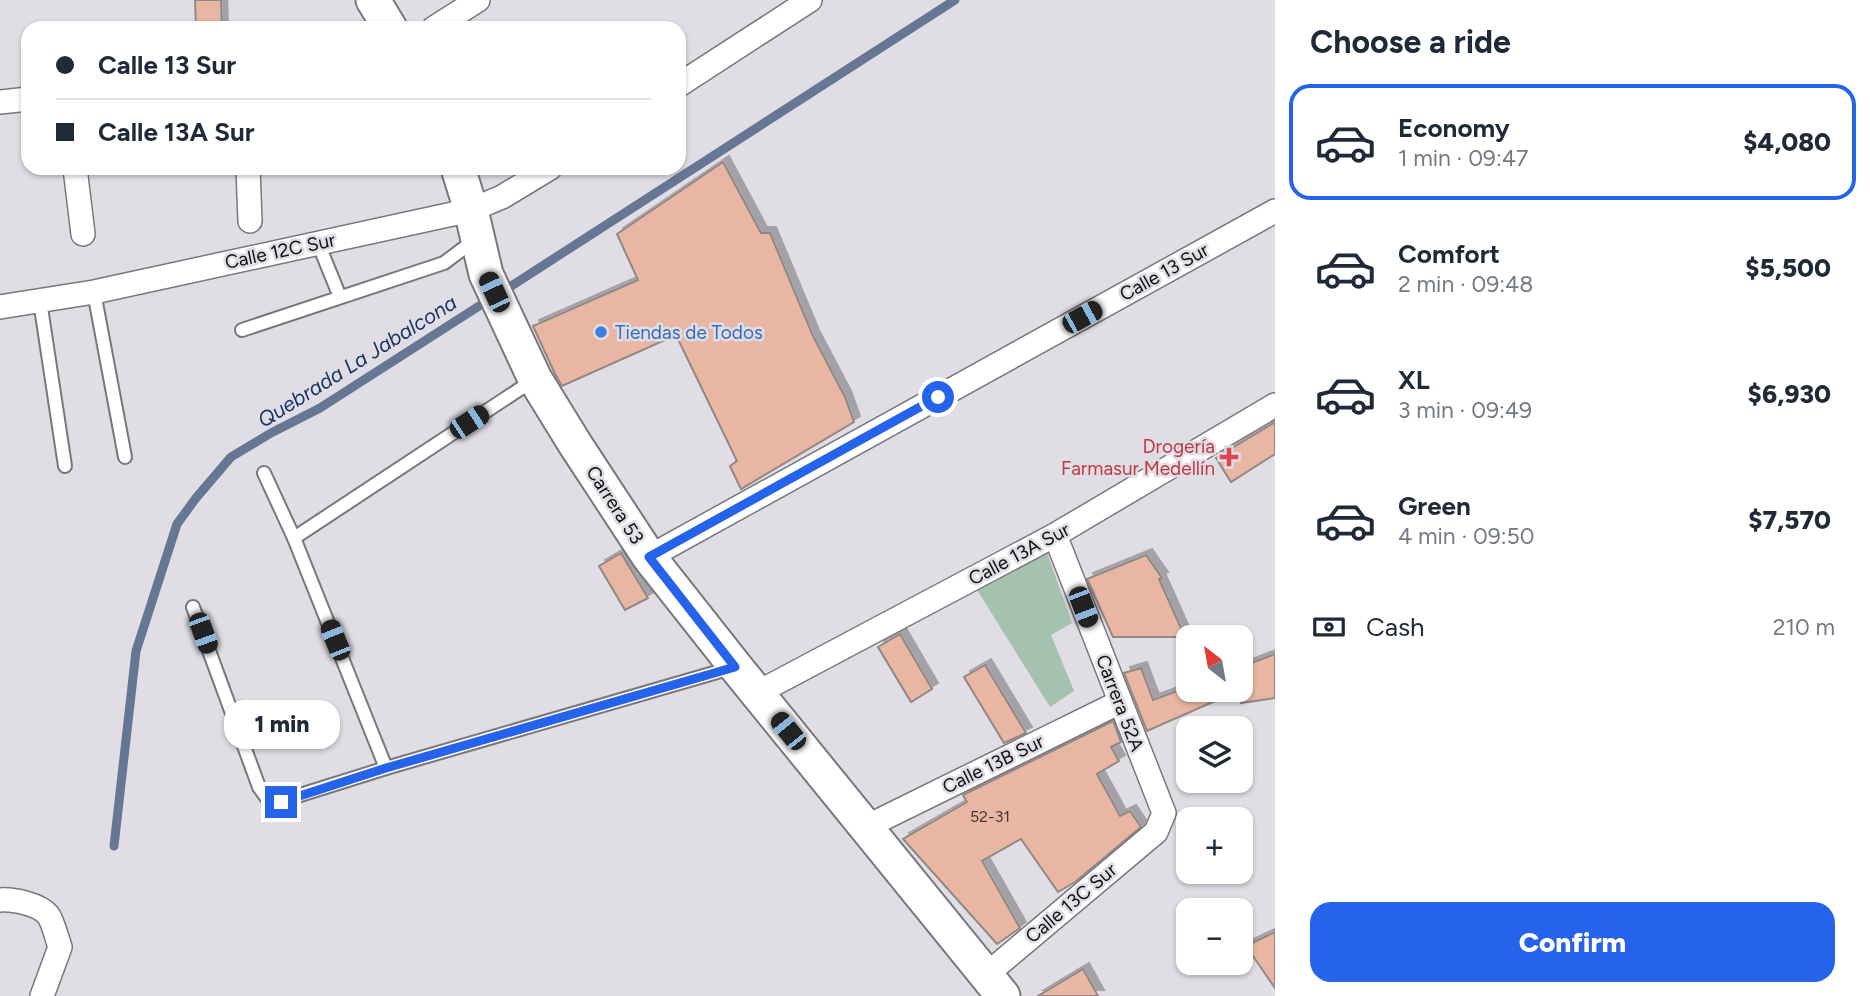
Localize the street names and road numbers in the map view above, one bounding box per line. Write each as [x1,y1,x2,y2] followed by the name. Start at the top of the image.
[223,228,338,274] street label: Calle 12C Sur
[1115,238,1213,306] street label: Calle 13 Sur
[581,462,649,548] street label: Carrera 53
[964,517,1074,590] street label: Calle 13A Sur
[1091,651,1149,755] street label: Carrera 52A
[939,729,1048,798] street label: Calle 13B Sur
[1021,858,1122,948] street label: Calle 13C Sur

